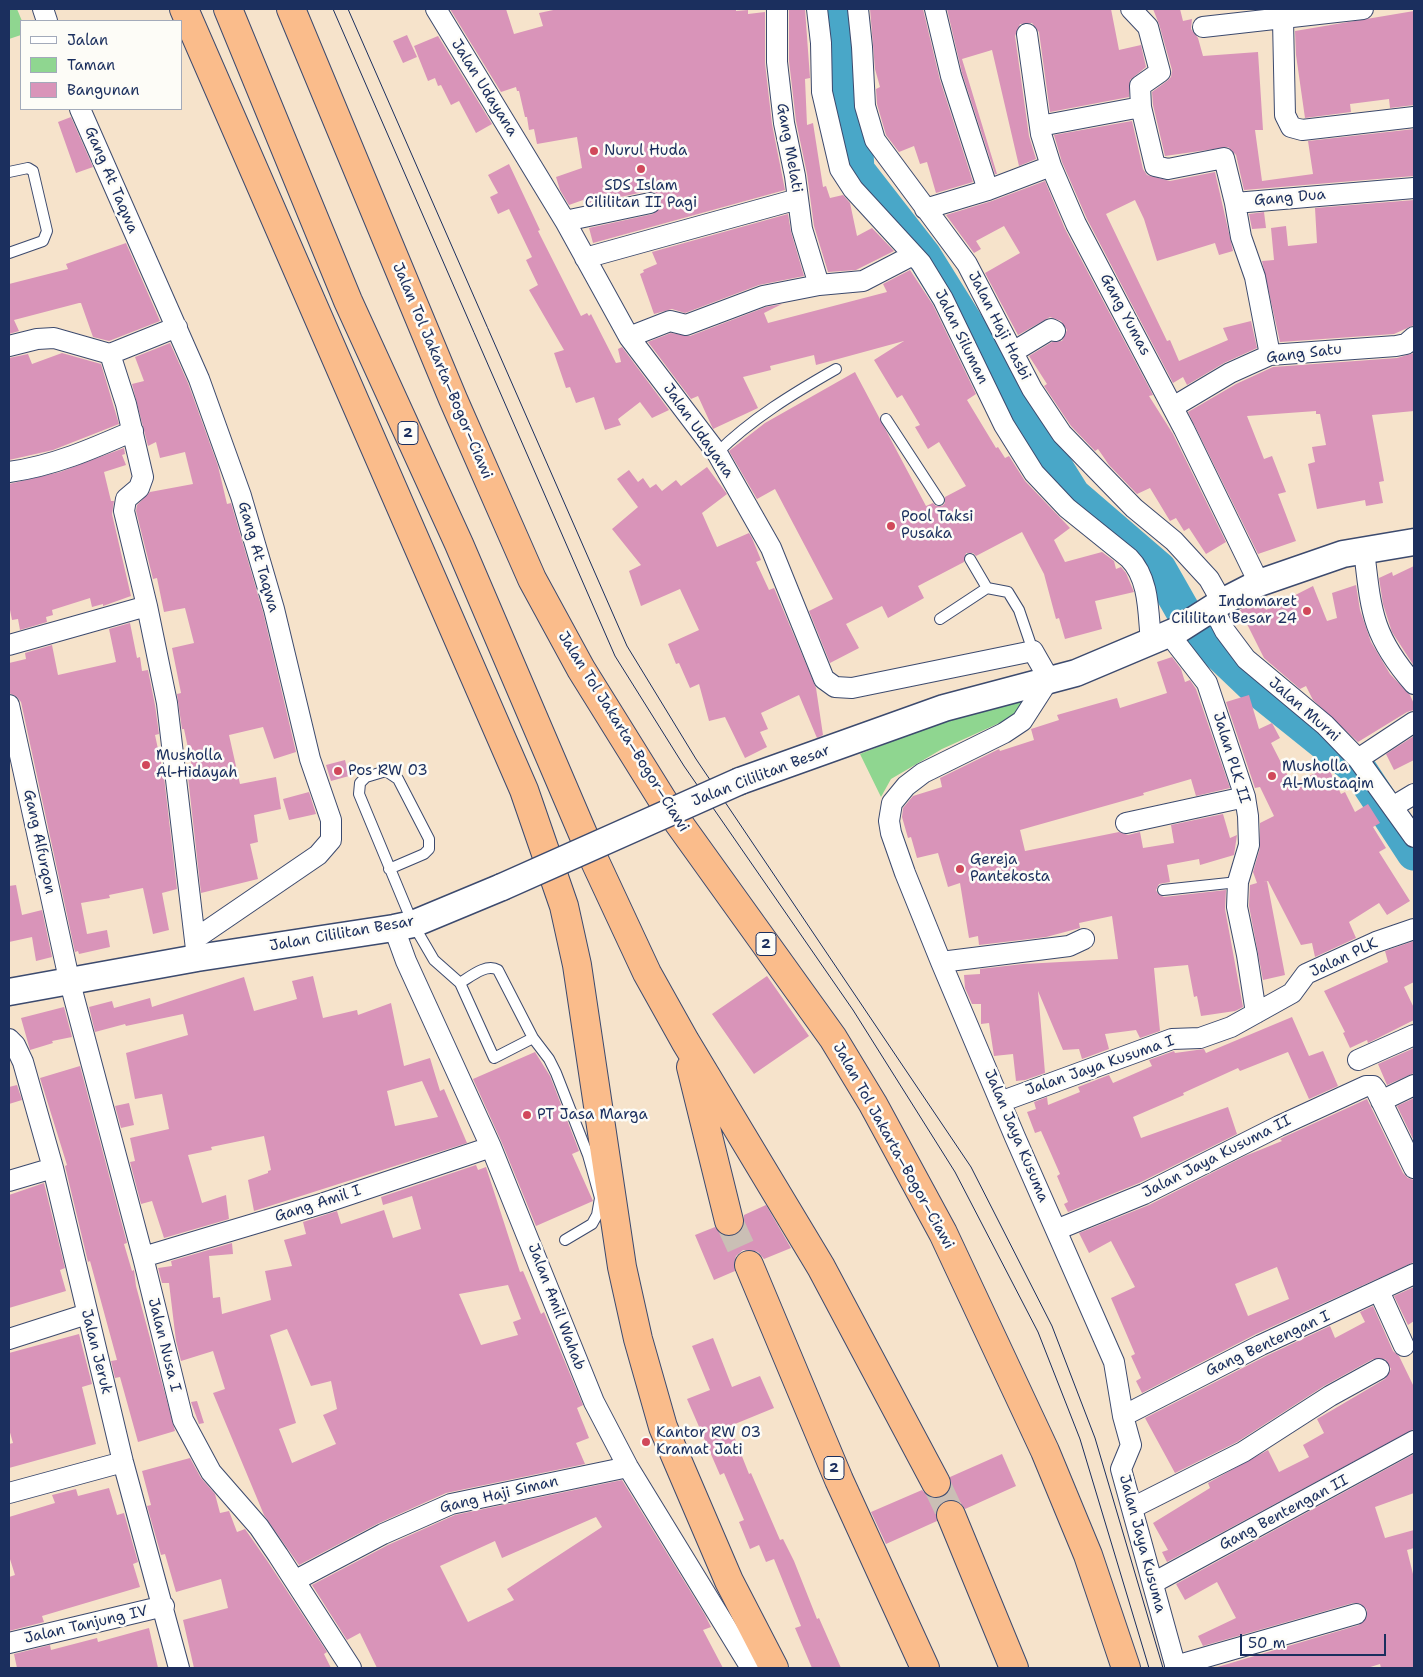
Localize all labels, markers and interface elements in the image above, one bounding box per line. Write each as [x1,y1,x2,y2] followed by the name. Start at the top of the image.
[20,20,182,110] legend
[67,30,108,50] text: Jalan
[447,36,521,140] street label: Jalan Udayana
[67,55,115,75] text: Taman
[67,80,139,100] text: Bangunan
[772,102,806,194] street label: Gang Melati
[80,124,142,236] street label: Gang At Taqwa
[604,142,687,160] place label: Nurul Huda
[588,145,600,157] marker: Nurul Huda
[635,163,647,175] marker: SDS Islam Cililitan II Pagi
[585,177,697,212] place label: SDS Islam Cililitan II Pagi
[1253,186,1327,210] street label: Gang Dua
[388,260,496,482] street label: Jalan Tol Jakarta–Bogor–Ciawi
[964,269,1034,383] street label: Jalan Haji Hasbi
[1096,271,1154,359] street label: Gang Yumas
[930,287,992,387] street label: Jalan Siluman
[1265,340,1343,368] street label: Gang Satu
[659,380,737,482] street label: Jalan Udayana
[398,422,418,444] road number: 2
[234,500,282,614] street label: Gang At Taqwa
[901,508,973,543] place label: Pool Taksi Pusaka
[885,520,897,532] marker: Pool Taksi Pusaka
[1171,593,1297,628] place label: Indomaret Cililitan Besar 24
[1301,605,1313,617] marker: Indomaret Cililitan Besar 24
[554,628,692,836] street label: Jalan Tol Jakarta–Bogor–Ciawi
[1265,674,1343,746] street label: Jalan Murni
[1209,710,1253,806] street label: Jalan PLK II
[689,741,833,811] street label: Jalan Cililitan Besar
[156,747,238,782] place label: Musholla Al-Hidayah
[1282,758,1374,793] place label: Musholla Al-Mustaqim
[140,759,152,771] marker: Musholla Al-Hidayah
[348,762,428,780] place label: Pos RW 03
[332,765,344,777] marker: Pos RW 03
[1266,770,1278,782] marker: Musholla Al-Mustaqim
[19,788,59,896] street label: Gang Alfurqon
[970,851,1050,886] place label: Gereja Pantekosta
[954,863,966,875] marker: Gereja Pantekosta
[268,912,416,956] street label: Jalan Cililitan Besar
[756,932,776,956] road number: 2
[1307,935,1381,981] street label: Jalan PLK
[1023,1032,1177,1100] street label: Jalan Jaya Kusuma I
[829,1040,957,1252] street label: Jalan Tol Jakarta–Bogor–Ciawi
[980,1067,1052,1205] street label: Jalan Jaya Kusuma
[537,1106,648,1124] place label: PT Jasa Marga
[521,1109,533,1121] marker: PT Jasa Marga
[1140,1112,1294,1202] street label: Jalan Jaya Kusuma II
[273,1182,363,1226] street label: Gang Amil I
[524,1241,588,1373] street label: Jalan Amil Wahab
[144,1296,184,1394] street label: Jalan Nusa I
[1203,1307,1333,1381] street label: Gang Bentengan I
[77,1308,115,1396] street label: Jalan Jeruk
[656,1424,761,1459] place label: Kantor RW 03 Kramat Jati
[640,1436,652,1448] marker: Kantor RW 03 Kramat Jati
[824,1456,844,1480] road number: 2
[1217,1471,1351,1555] street label: Gang Bentengan II
[438,1473,560,1517] street label: Gang Haji Siman
[1115,1473,1169,1615] street label: Jalan Jaya Kusuma
[23,1602,149,1648] street label: Jalan Tanjung IV
[1243,1624,1389,1656] scale bar
[1248,1633,1286,1653] text: 50 m

